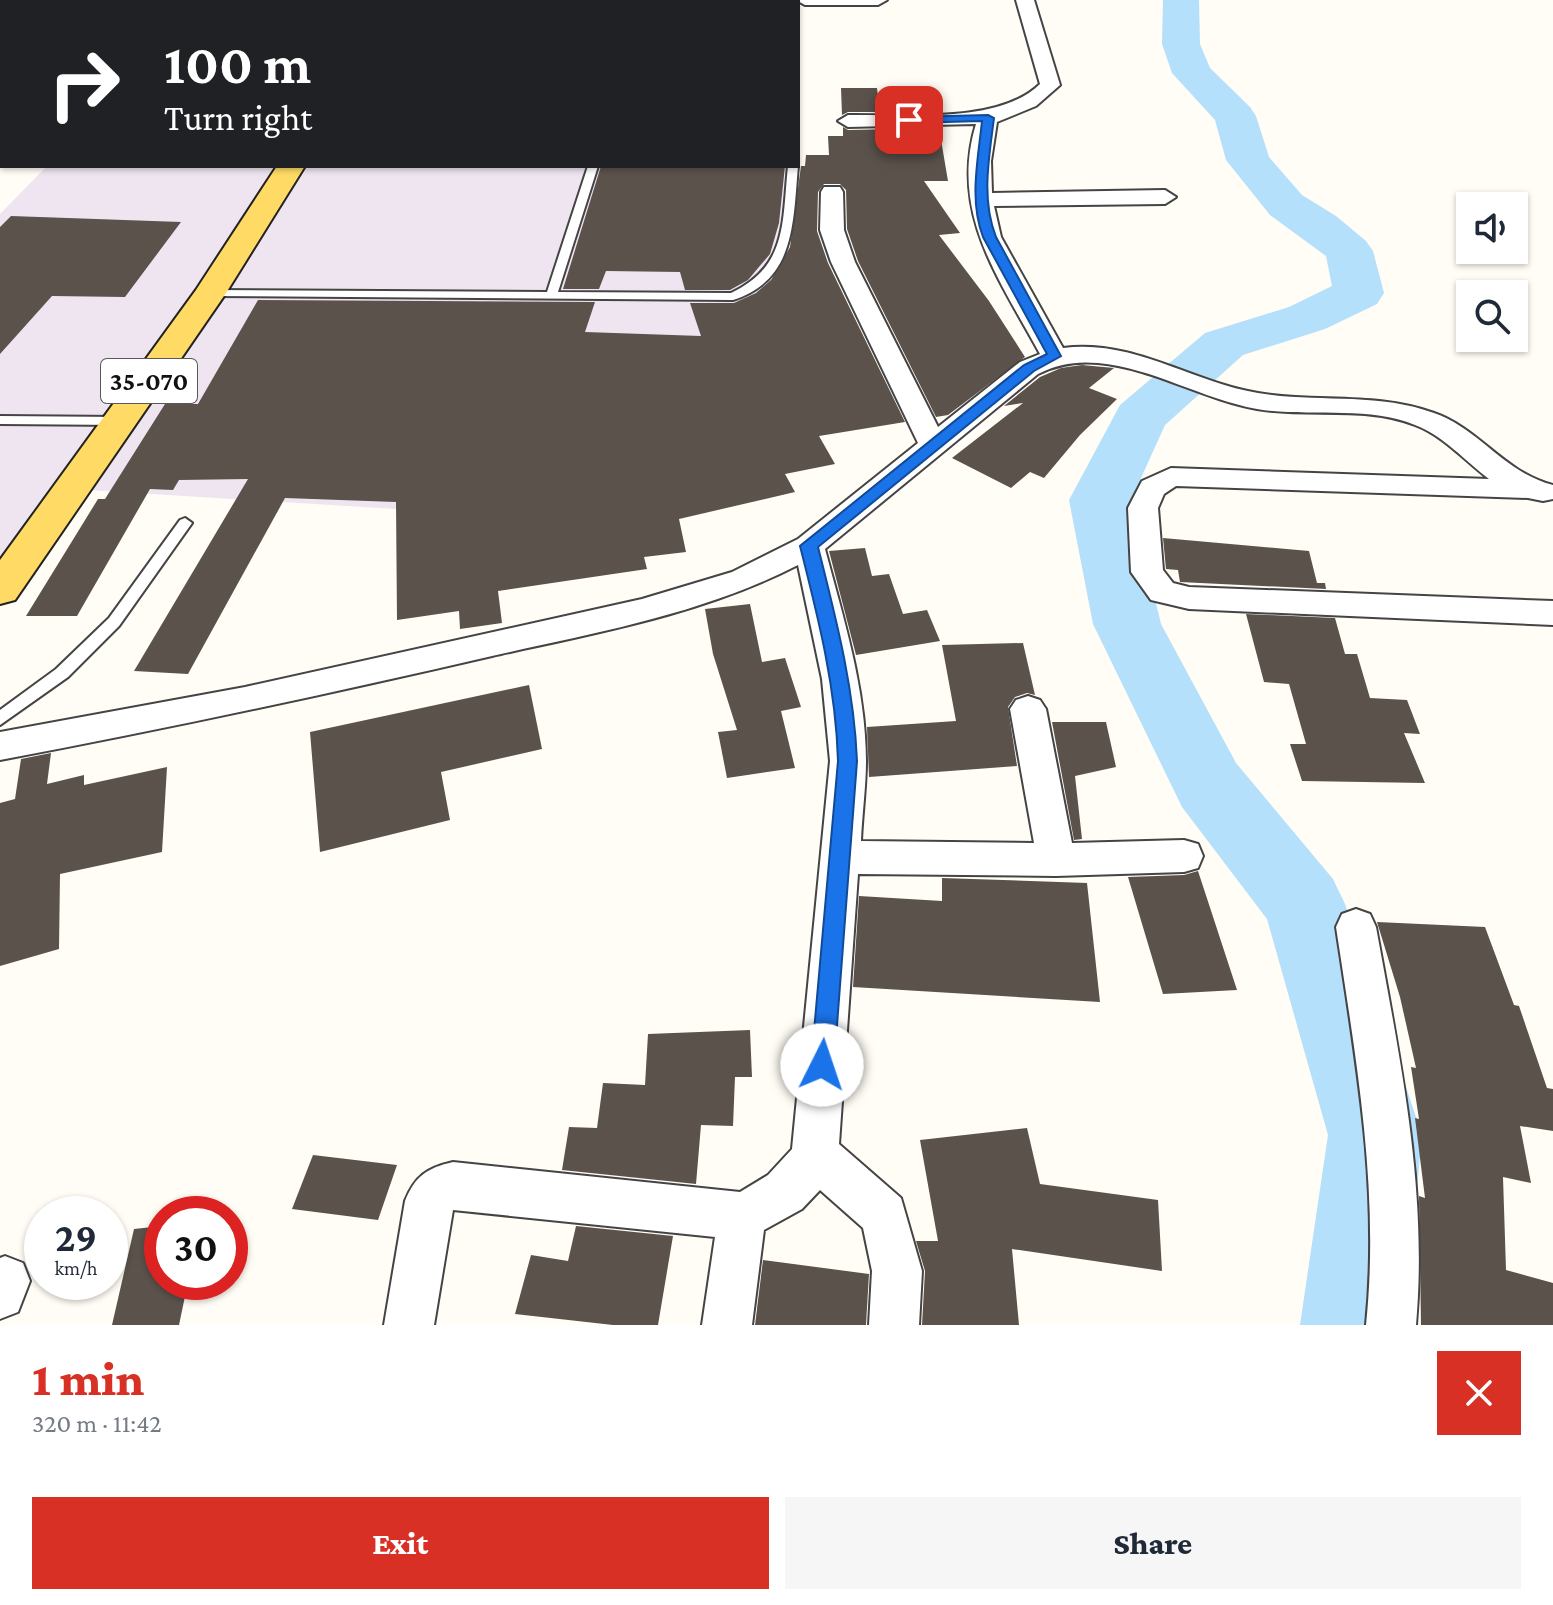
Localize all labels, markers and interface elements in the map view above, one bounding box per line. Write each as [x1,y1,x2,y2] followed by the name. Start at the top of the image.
[32,32,136,136] icon: right
[164,33,311,95] text: 100 m
[875,86,943,154] pin
[164,98,312,138] text: Turn right
[887,98,931,142] icon: arrive
[1456,192,1528,352] map controls
[1456,192,1528,264] button: sound
[1456,280,1528,352] button: search
[101,359,197,403] road number: 35-070
[780,1023,864,1107] position arrow
[144,1196,248,1300] speed limit sign: 30
[55,1215,97,1260] text: 29
[54,1257,98,1279] text: km/h
[1437,1351,1521,1435] button: close
[32,1352,144,1405] text: 1 min
[32,1409,162,1438] text: 320 m · 11:42
[32,1497,769,1589] button: Exit
[785,1497,1521,1589] button: Share

